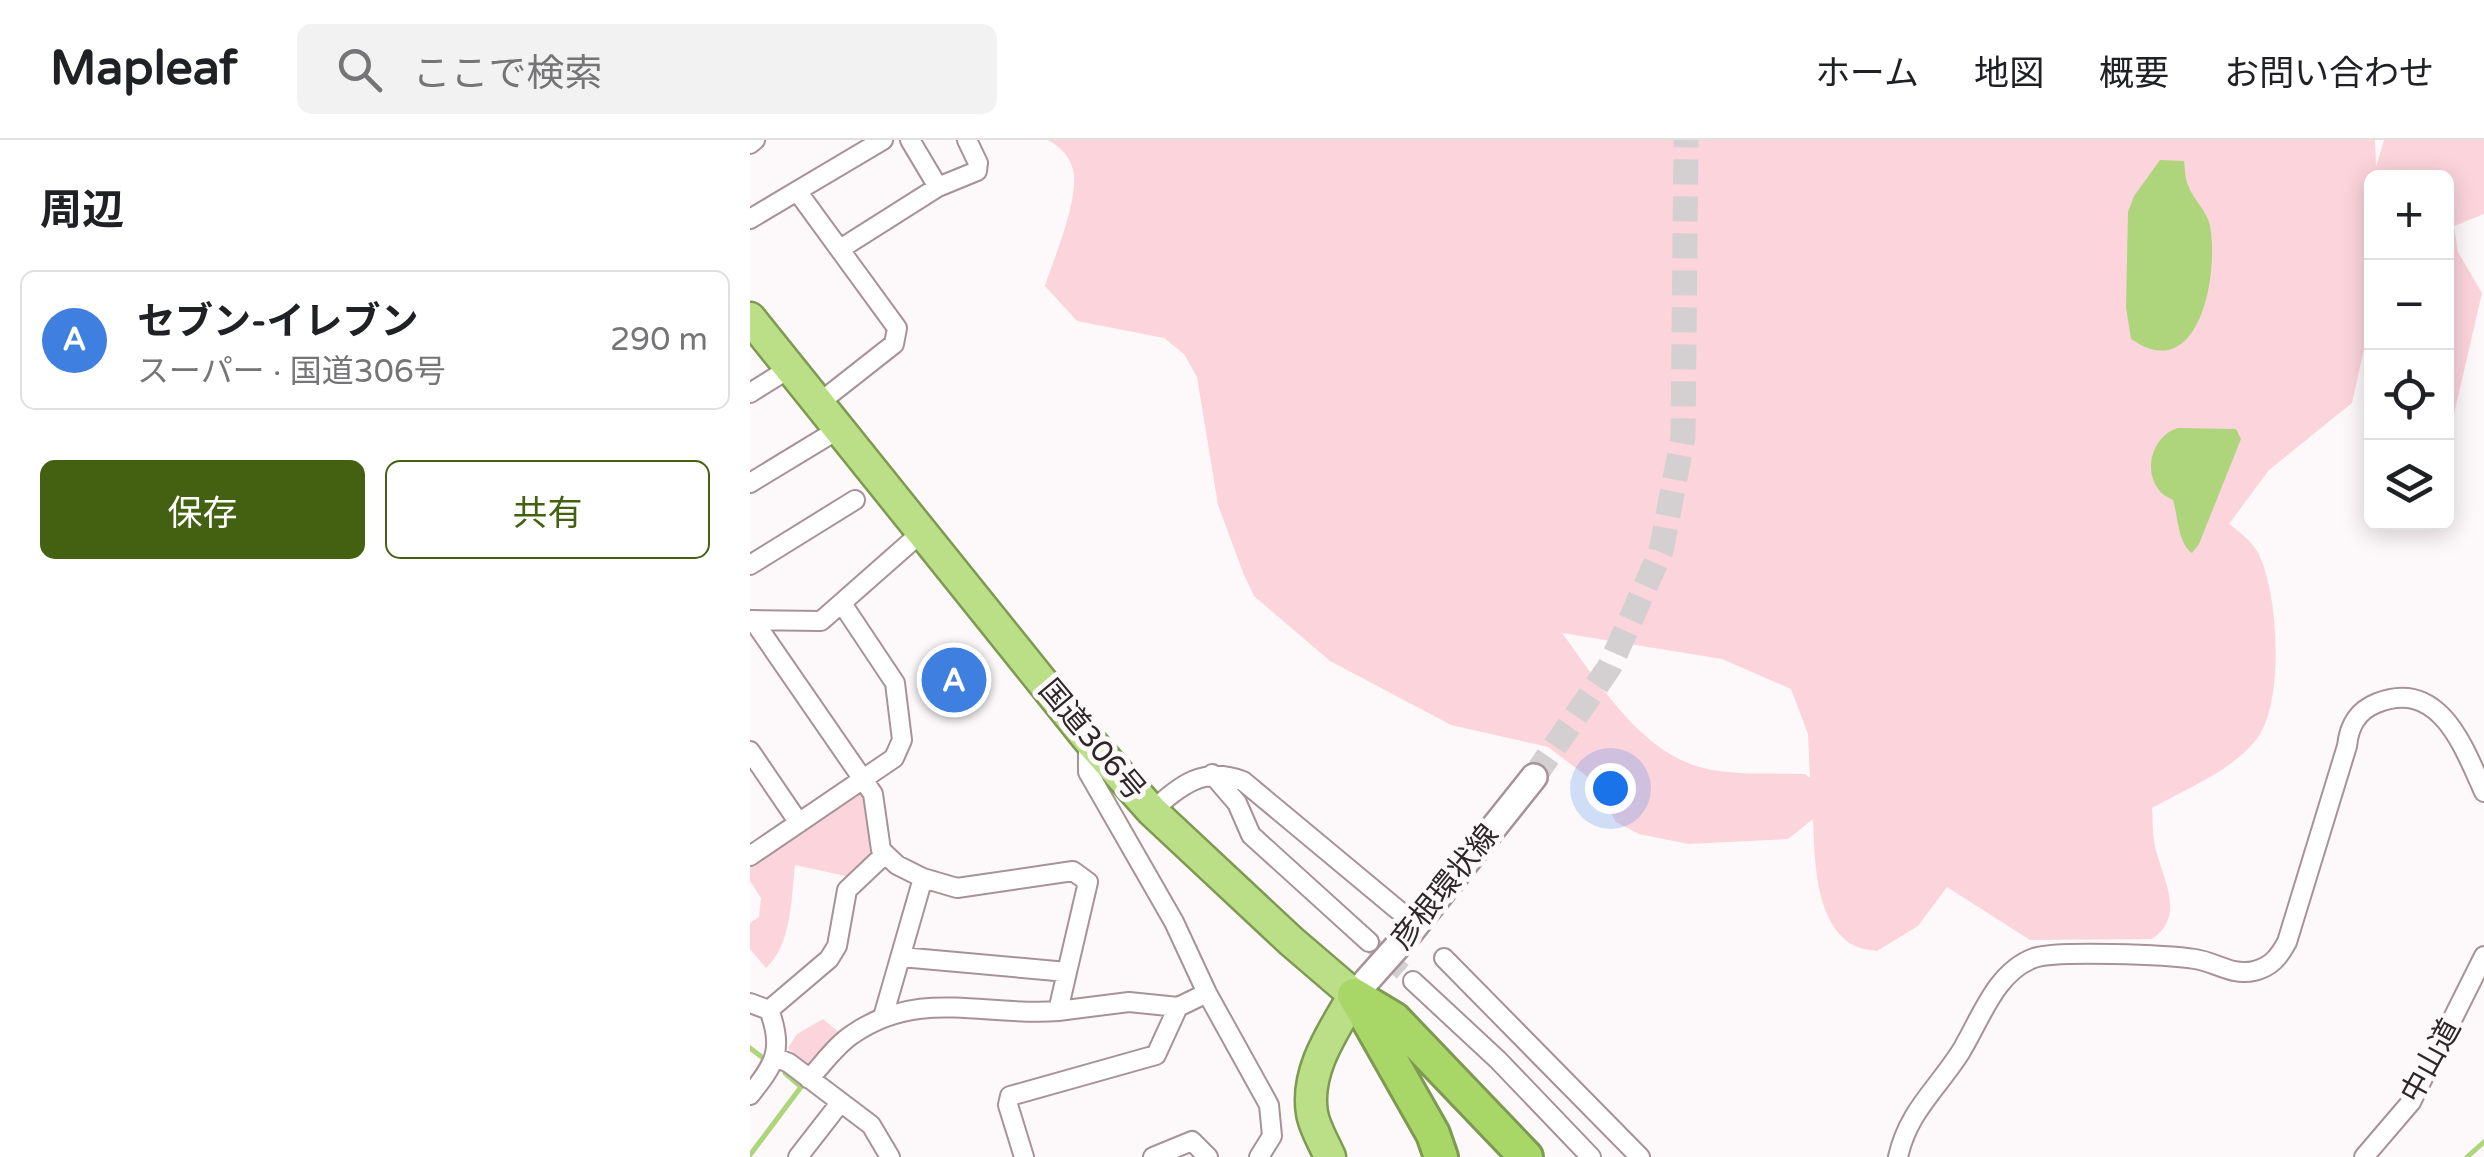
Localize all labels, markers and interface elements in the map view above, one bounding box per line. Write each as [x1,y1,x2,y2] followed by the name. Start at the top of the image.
[297,24,997,114] search box
[50,40,237,98] text: Mapleaf
[332,42,387,97] icon: search
[412,51,602,97] text: ここで検索
[1815,53,1919,95] text: ホーム
[1974,53,2044,95] text: 地図
[2099,53,2169,95] text: 概要
[2224,53,2434,95] text: お問い合わせ
[2364,170,2454,530] map controls
[2364,170,2454,260] button: +
[40,185,124,236] text: 周辺
[2364,260,2454,350] button: −
[137,299,419,345] text: セブン-イレブン
[63,321,86,359] text: A
[610,321,708,359] text: 290 m
[2364,350,2454,440] button: locate
[137,353,446,391] text: スーパー · 国道306号
[2364,440,2454,530] button: layers
[40,460,365,559] button: 保存
[385,460,710,559] button: 共有
[922,642,986,718] pin: A
[1031,672,1153,808] street label: 国道306号
[1585,763,1636,814] your location
[1383,817,1507,957] street label: 彦根環状線
[2393,1013,2469,1109] street label: 中山道

